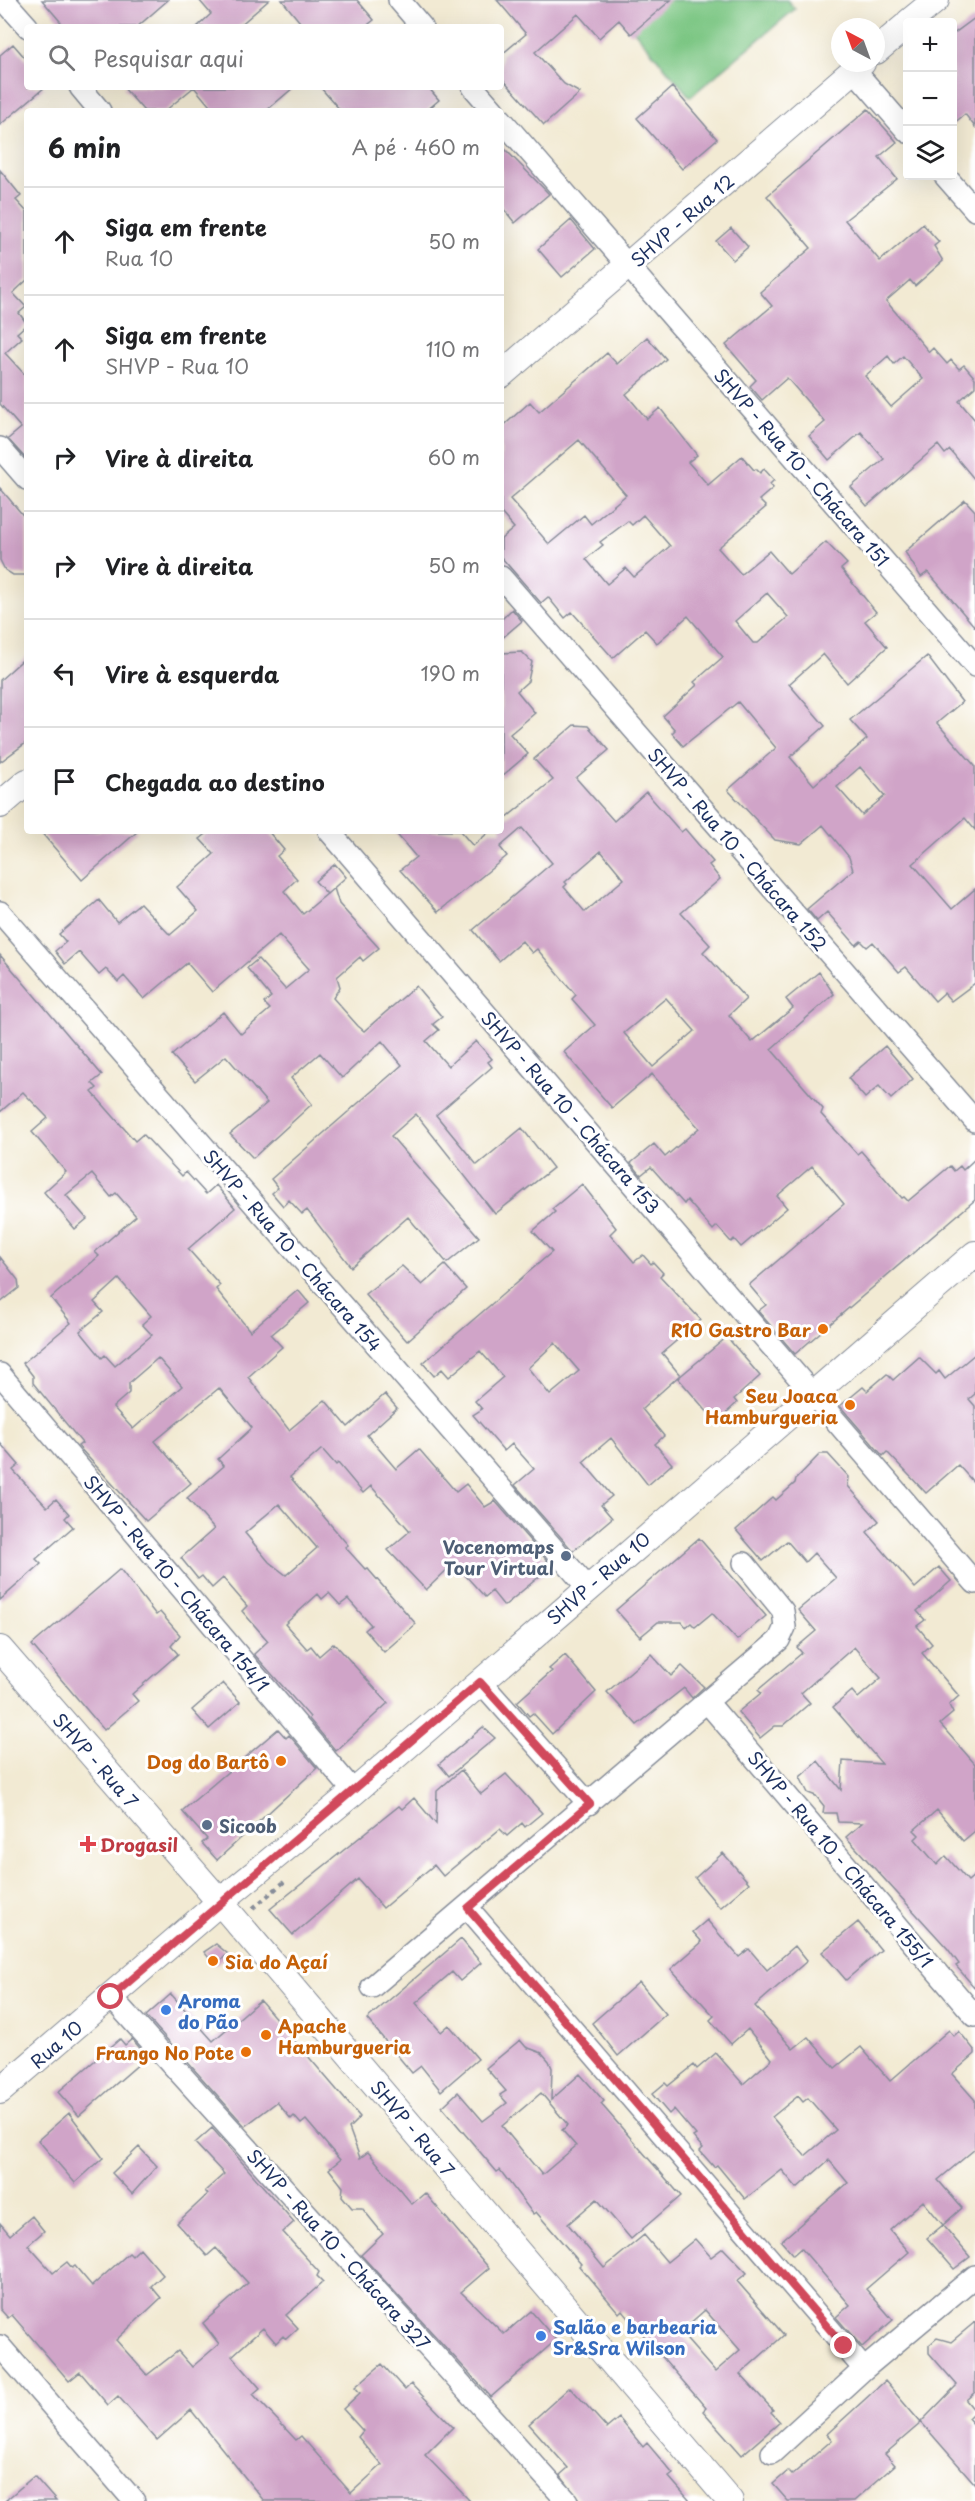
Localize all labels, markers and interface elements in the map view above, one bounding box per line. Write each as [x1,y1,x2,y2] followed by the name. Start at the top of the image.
[831,18,885,72] north arrow
[903,18,957,180] map controls
[903,18,957,72] button: +
[24,24,504,90] search box
[45,41,78,74] icon: search
[93,41,244,74] text: Pesquisar aqui
[903,72,957,126] button: −
[903,126,957,180] button: layers
[48,128,121,167] text: 6 min
[352,132,480,162] text: A pé · 460 m
[624,167,740,273] street label: SHVP - Rua 12
[105,210,267,243] text: Siga em frente
[48,225,81,258] icon: ahead
[428,226,480,256] text: 50 m
[105,243,173,273] text: Rua 10
[105,318,267,351] text: Siga em frente
[48,333,81,366] icon: ahead
[426,334,480,364] text: 110 m
[105,351,249,381] text: SHVP - Rua 10
[708,362,896,572] street label: SHVP - Rua 10 - Chácara 151
[48,441,81,474] icon: right
[105,441,253,474] text: Vire à direita
[428,442,480,472] text: 60 m
[48,549,81,582] icon: right
[105,549,253,582] text: Vire à direita
[428,550,480,580] text: 50 m
[48,657,81,690] icon: left
[105,657,279,690] text: Vire à esquerda
[421,658,480,688] text: 190 m
[642,741,834,957] street label: SHVP - Rua 10 - Chácara 152
[48,765,81,798] icon: arrive
[105,765,325,798] text: Chegada ao destino
[475,1005,667,1219] street label: SHVP - Rua 10 - Chácara 153
[197,1143,389,1357] street label: SHVP - Rua 10 - Chácara 154
[671,1316,812,1343] place label: R10 Gastro Bar
[816,1322,830,1336] marker: R10 Gastro Bar
[705,1382,838,1430] place label: Seu Joaca Hamburgueria
[843,1398,857,1412] marker: Seu Joaca Hamburgueria
[78,1469,276,1697] street label: SHVP - Rua 10 - Chácara 154/1
[540,1525,656,1631] street label: SHVP - Rua 10
[443,1533,554,1581] place label: Vocenomaps Tour Virtual
[559,1549,573,1563] marker: Vocenomaps Tour Virtual
[47,1707,145,1813] street label: SHVP - Rua 7
[742,1745,940,1973] street label: SHVP - Rua 10 - Chácara 155/1
[147,1748,269,1775] place label: Dog do Bartô
[274,1754,288,1768] marker: Dog do Bartô
[219,1812,277,1839] place label: Sicoob
[200,1818,214,1832] marker: Sicoob
[100,1831,178,1858] place label: Drogasil
[81,1837,95,1851] marker: Drogasil
[225,1948,329,1975] place label: Sia do Açaí
[206,1954,220,1968] marker: Sia do Açaí
[97,1983,123,2009] route start
[178,1987,241,2035] place label: Aroma do Pão
[159,2003,173,2017] marker: Aroma do Pão
[278,2012,412,2060] place label: Apache Hamburgueria
[24,2014,88,2074] street label: Rua 10
[259,2028,273,2042] marker: Apache Hamburgueria
[95,2039,234,2066] place label: Frango No Pote
[239,2045,253,2059] marker: Frango No Pote
[365,2074,461,2182] street label: SHVP - Rua 7
[241,2142,437,2356] street label: SHVP - Rua 10 - Chácara 327
[553,2313,718,2361] place label: Salão e barbearia Sr&Sra Wilson
[534,2329,548,2343] marker: Salão e barbearia Sr&Sra Wilson
[830,2332,856,2358] route end

